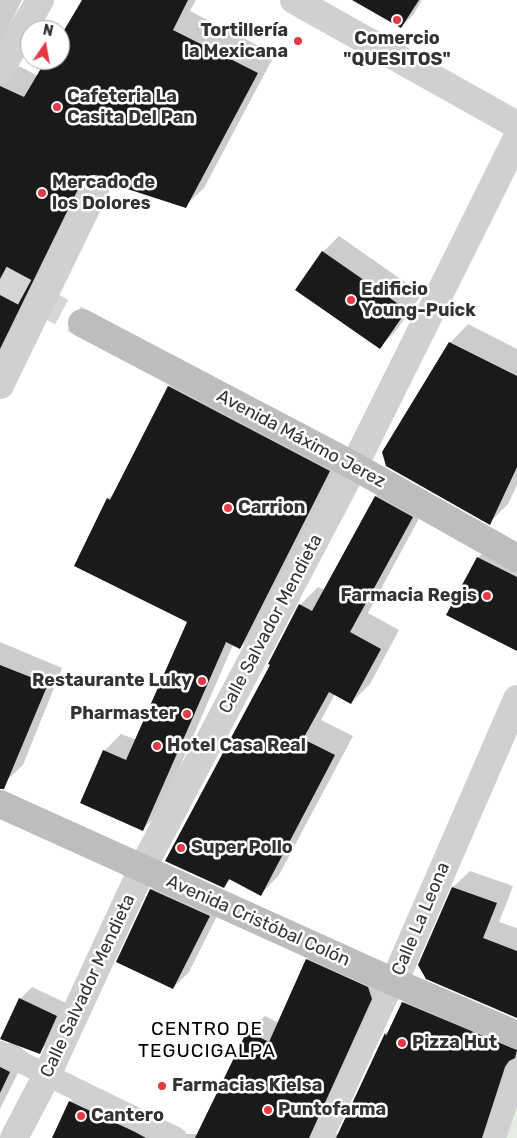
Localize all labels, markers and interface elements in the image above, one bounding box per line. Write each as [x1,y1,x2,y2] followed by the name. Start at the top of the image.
[391,14,403,26] marker: Comercio "QUESITOS"
[20,20,70,70] north arrow
[184,20,288,62] place label: Tortillería la Mexicana
[41,21,55,40] text: N
[343,28,451,70] place label: Comercio "QUESITOS"
[292,35,304,47] marker: Tortillería la Mexicana
[67,86,195,128] place label: Cafeteria La Casita Del Pan
[51,101,63,113] marker: Cafeteria La Casita Del Pan
[52,172,155,214] place label: Mercado de los Dolores
[36,187,48,199] marker: Mercado de los Dolores
[361,279,476,322] place label: Edificio Young-Puick
[345,294,357,306] marker: Edificio Young-Puick
[213,385,389,493] street label: Avenida Máximo Jerez
[238,497,305,519] place label: Carrion
[222,502,234,514] marker: Carrion
[215,531,327,717] street label: Calle Salvador Mendieta
[341,585,477,607] place label: Farmacia Regis
[481,590,493,602] marker: Farmacia Regis
[32,670,192,692] place label: Restaurante Luky
[196,675,208,687] marker: Restaurante Luky
[70,703,177,725] place label: Pharmaster
[181,708,193,720] marker: Pharmaster
[167,735,306,757] place label: Hotel Casa Real
[151,740,163,752] marker: Hotel Casa Real
[191,837,293,859] place label: Super Pollo
[175,842,187,854] marker: Super Pollo
[387,859,455,979] street label: Calle La Leona
[163,871,353,971] street label: Avenida Cristóbal Colón
[36,891,140,1081] street label: Calle Salvador Mendieta
[137,1019,277,1063] district label: CENTRO DE TEGUCIGALPA
[412,1032,497,1054] place label: Pizza Hut
[396,1037,408,1049] marker: Pizza Hut
[172,1075,322,1097] place label: Farmacias Kielsa
[156,1080,168,1092] marker: Farmacias Kielsa
[278,1099,386,1121] place label: Puntofarma
[262,1104,274,1116] marker: Puntofarma
[91,1105,164,1127] place label: Cantero
[75,1110,87,1122] marker: Cantero

